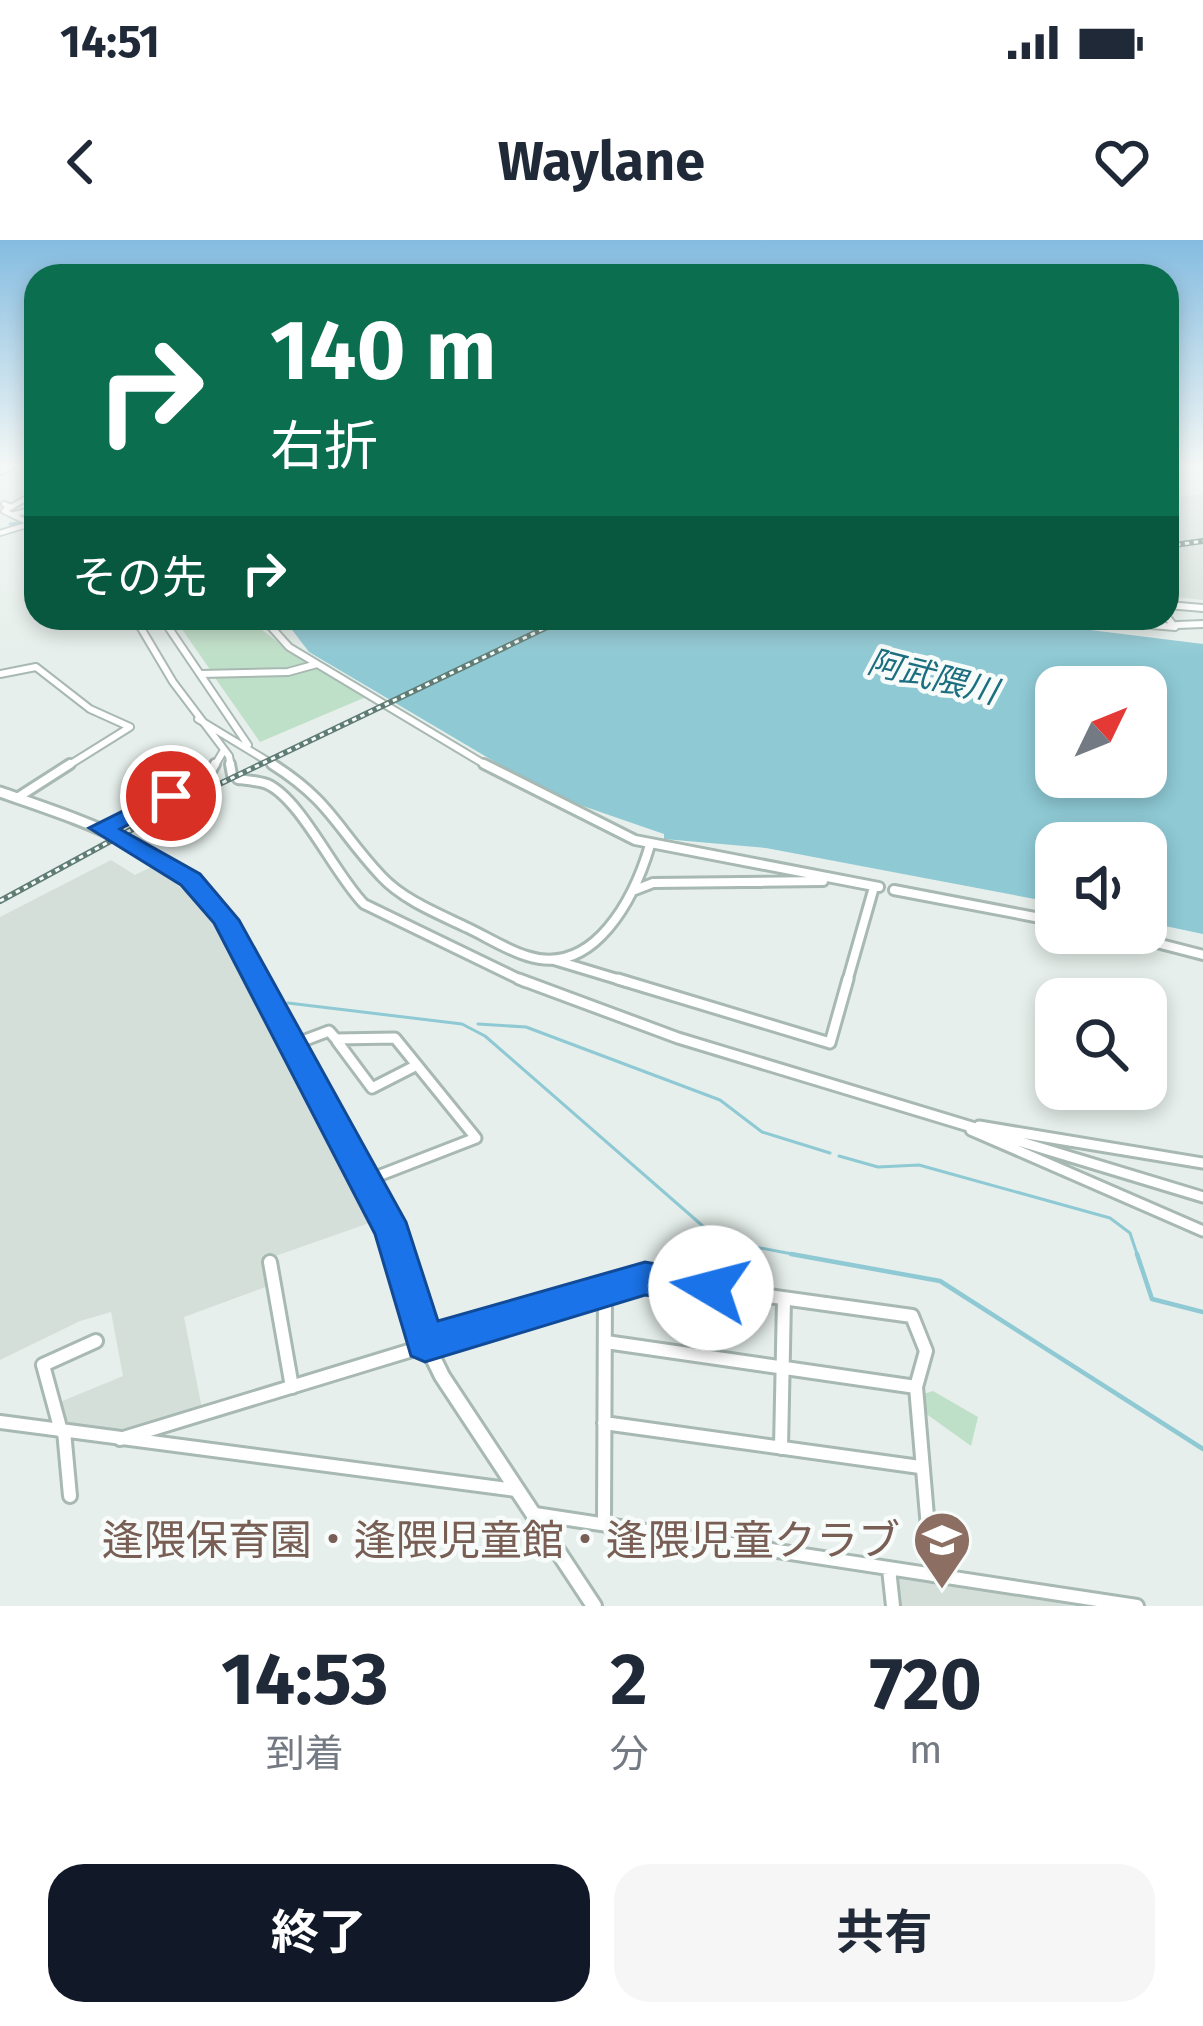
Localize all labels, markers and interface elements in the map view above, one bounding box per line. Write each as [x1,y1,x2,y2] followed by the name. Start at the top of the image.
[60,15,160,69] text: 14:51
[48,129,114,195] icon: back
[1089,129,1155,195] icon: heart
[498,130,705,194] text: Waylane
[270,300,496,401] text: 140 m
[72,312,228,468] icon: right
[270,415,378,479] text: 右折
[231,540,297,606] icon: right
[72,551,207,605] text: その先
[864,642,1005,713] water label: 阿武隈川
[1035,666,1167,798] north arrow
[1035,666,1167,1110] map controls
[120,745,222,847] pin
[138,763,204,829] icon: arrive
[1035,822,1167,954] button: sound
[1035,978,1167,1110] button: search
[648,1225,774,1351] position arrow
[911,1509,973,1591] school or university icon: 逢隈保育園・逢隈児童館・逢隈児童クラブ
[102,1516,900,1566] place label: 逢隈保育園・逢隈児童館・逢隈児童クラブ
[221,1637,388,1723] text: 14:53
[610,1637,648,1723] text: 2
[870,1642,982,1728] text: 720
[909,1727,942,1773] text: m
[266,1731,344,1777] text: 到着
[609,1731,648,1777] text: 分
[48,1864,590,2002] button: 終了
[614,1864,1155,2002] button: 共有

